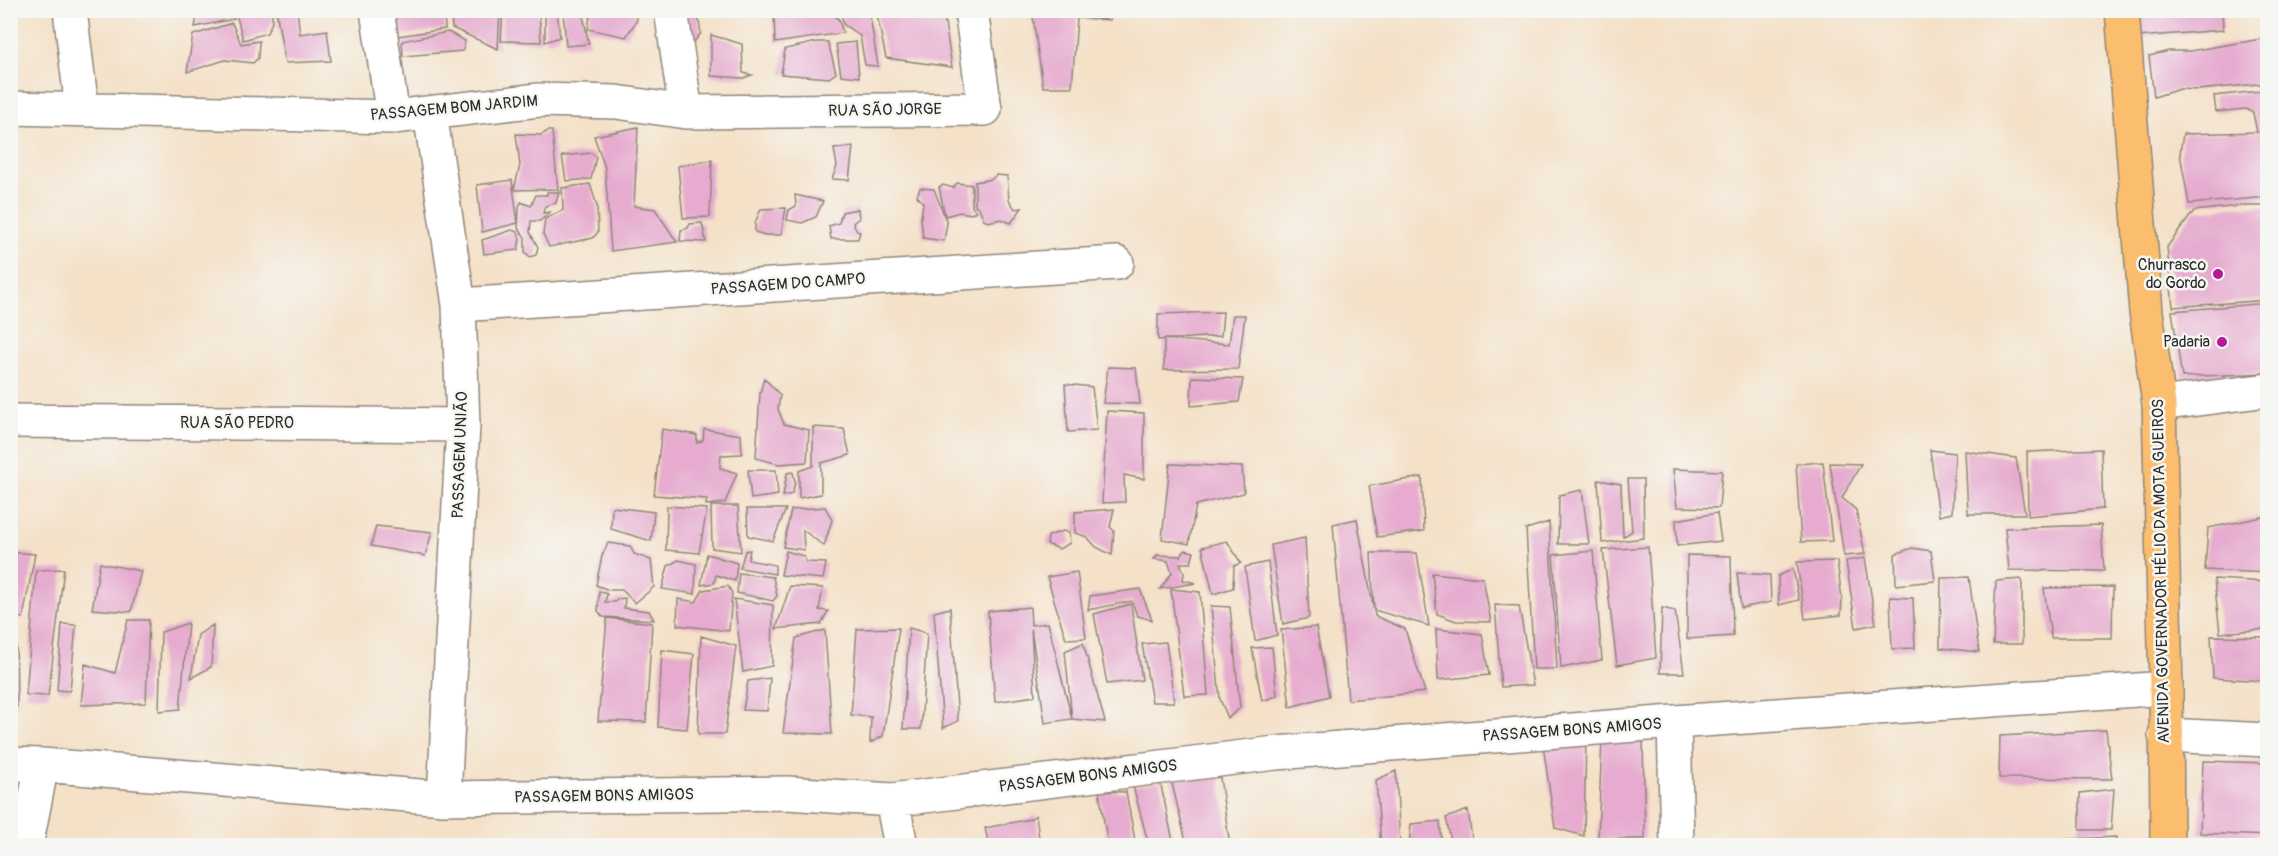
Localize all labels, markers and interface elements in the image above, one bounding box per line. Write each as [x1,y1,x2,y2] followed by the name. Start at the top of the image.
[369,91,539,125] street label: PASSAGEM BOM JARDIM
[828,99,942,121] street label: RUA SÃO JORGE
[2138,255,2206,293] place label: Churrasco do Gordo
[2211,267,2225,281] marker: Churrasco do Gordo
[710,269,866,299] street label: PASSAGEM DO CAMPO
[2163,332,2210,352] place label: Padaria
[2215,335,2229,349] marker: Padaria
[448,391,472,519] street label: PASSAGEM UNIÃO
[2148,399,2174,743] street label: AVENIDA GOVERNADOR HÉLIO DA MOTA GUEIROS
[180,413,294,433] street label: RUA SÃO PEDRO
[1482,714,1662,746] street label: PASSAGEM BONS AMIGOS
[998,755,1178,797] street label: PASSAGEM BONS AMIGOS
[514,784,694,808] street label: PASSAGEM BONS AMIGOS

